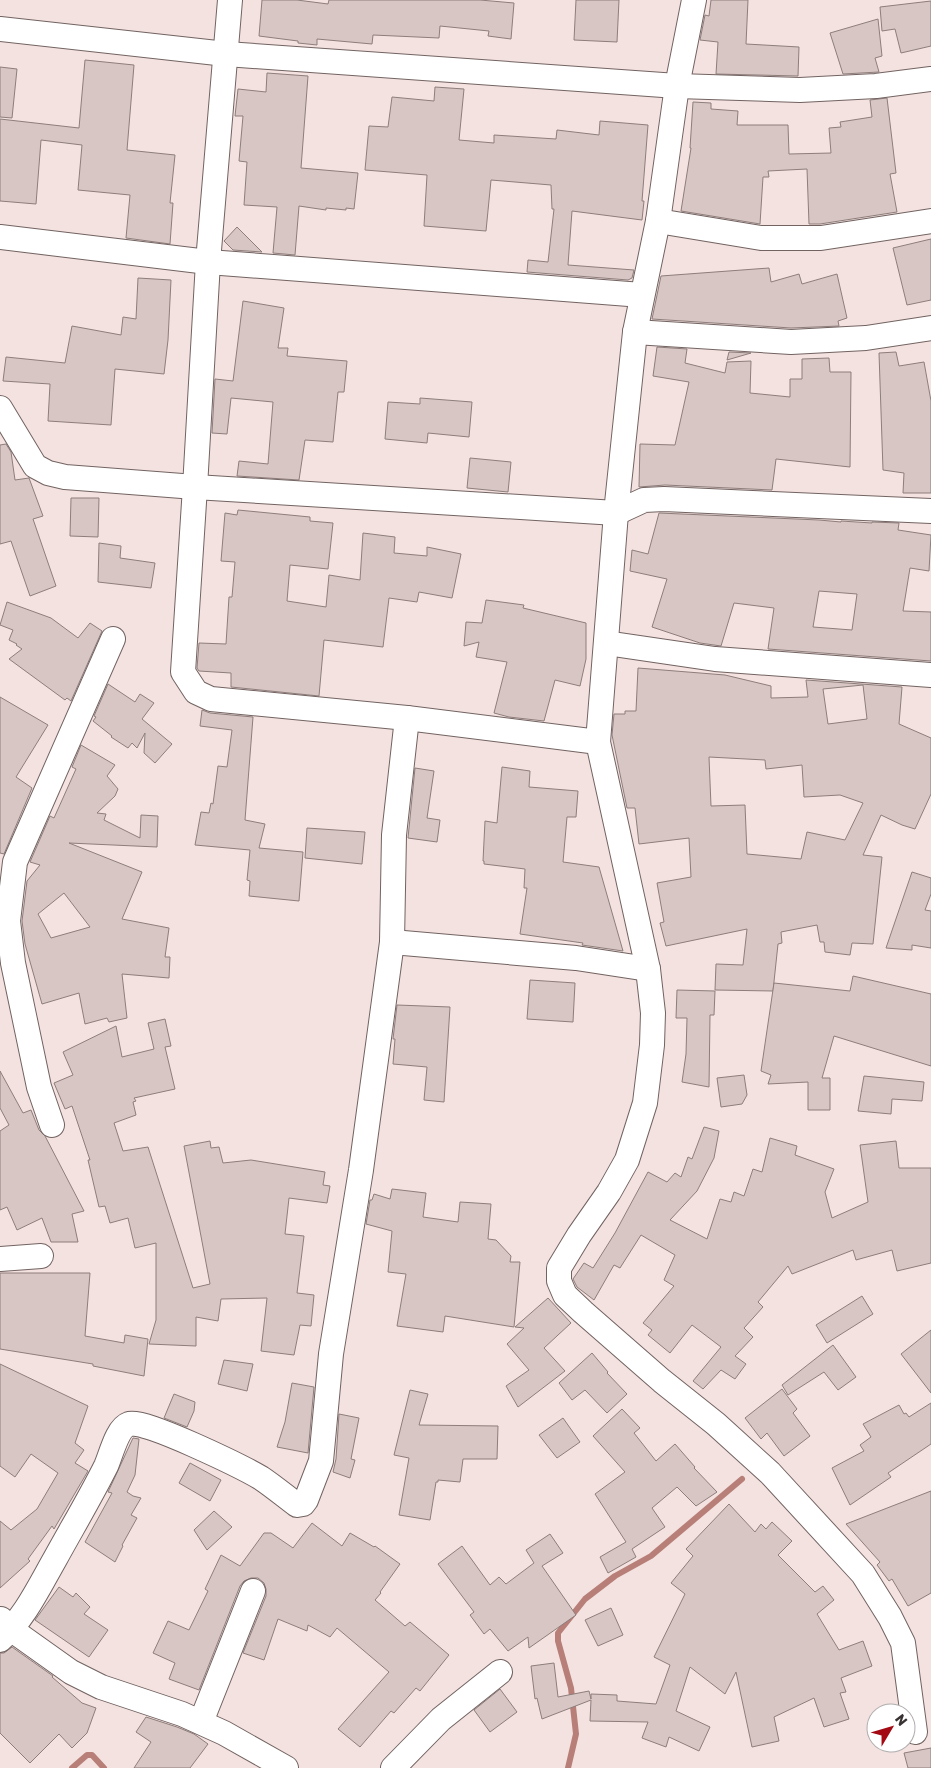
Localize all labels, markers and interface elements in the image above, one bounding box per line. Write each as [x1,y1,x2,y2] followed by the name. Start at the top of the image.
[866,1703,916,1753] north arrow
[891,1711,911,1730] text: N

